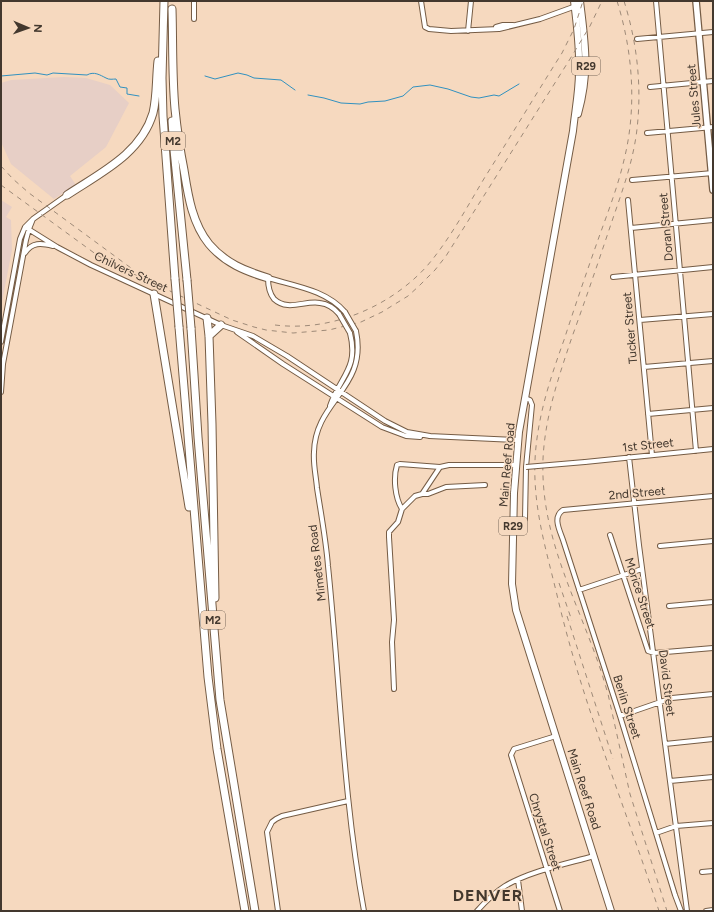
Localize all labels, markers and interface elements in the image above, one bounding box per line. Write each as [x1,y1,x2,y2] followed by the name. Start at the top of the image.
[8,8,48,48] north arrow
[31,24,44,33] text: N
[572,57,600,75] road number: R29
[684,63,704,129] street label: Jules Street
[161,132,185,150] road number: M2
[656,192,676,262] street label: Doran Street
[92,249,170,295] street label: Chilvers Street
[620,291,640,365] street label: Tucker Street
[496,422,518,508] street label: Main Reef Road
[622,435,675,455] street label: 1st Street
[608,484,666,502] street label: 2nd Street
[499,517,527,535] road number: R29
[305,524,329,602] street label: Mimetes Road
[622,556,658,631] street label: Morice Street
[201,611,225,629] road number: M2
[656,649,678,718] street label: David Street
[610,673,644,741] street label: Berlin Street
[564,747,604,831] street label: Main Reef Road
[526,791,564,873] street label: Chrystal Street
[453,886,523,905] district label: DENVER

